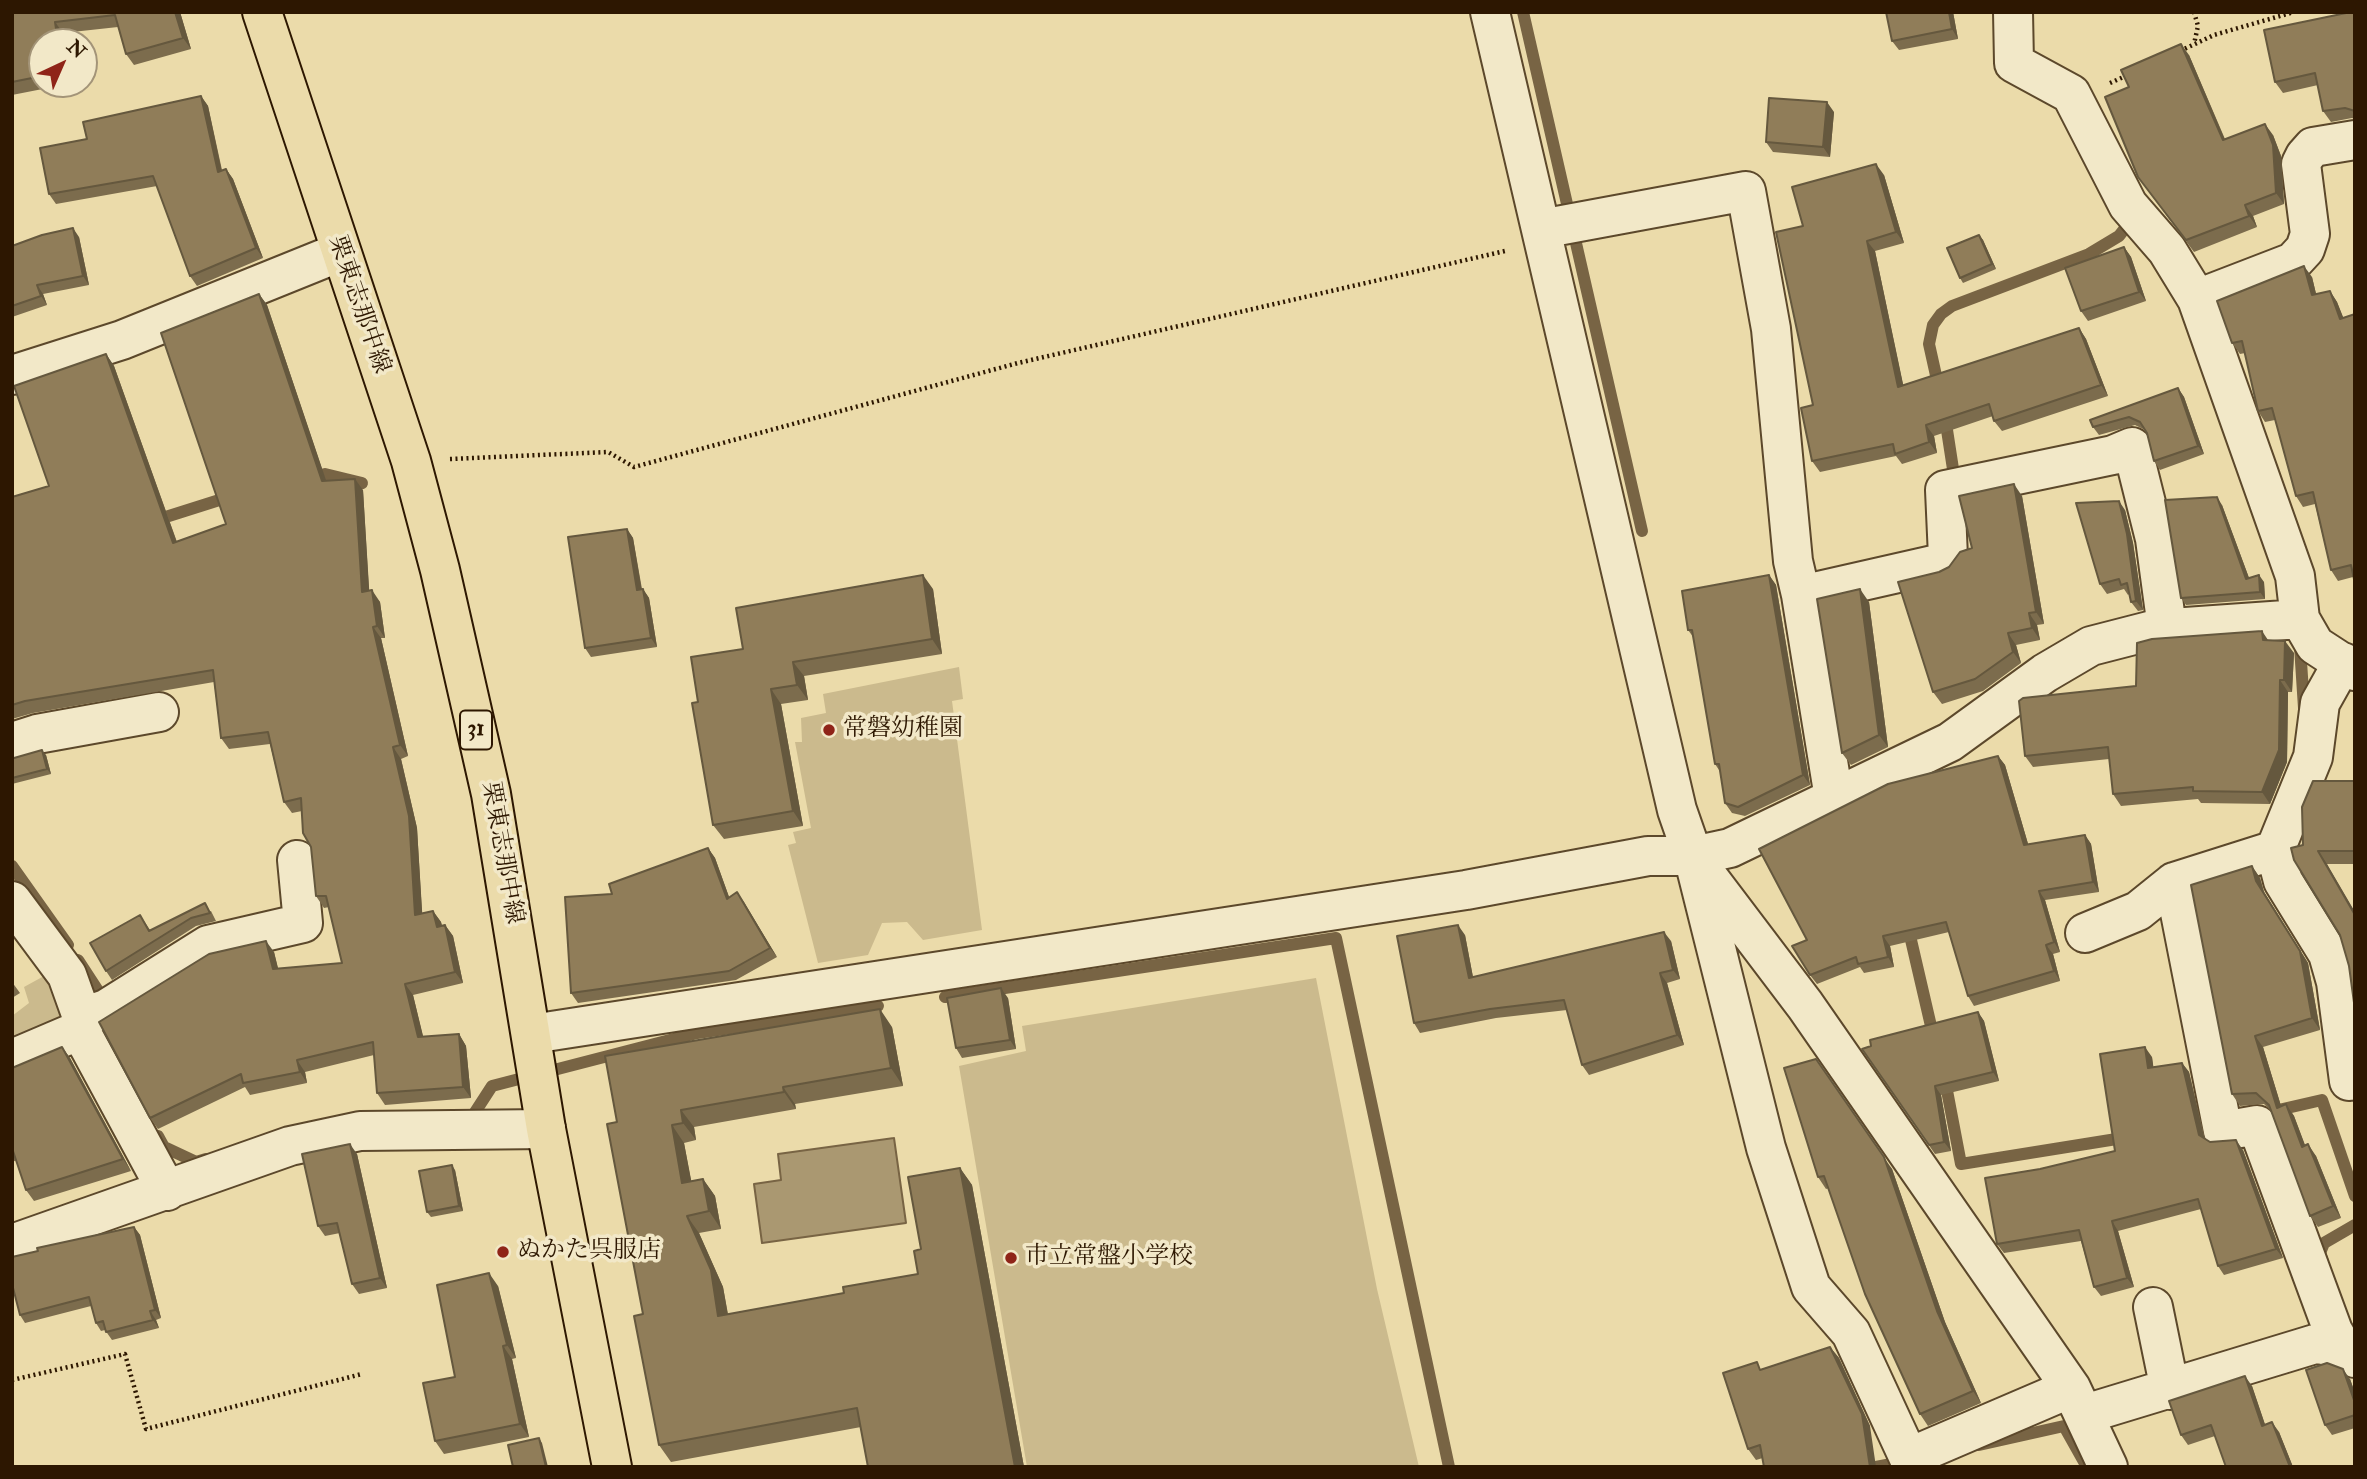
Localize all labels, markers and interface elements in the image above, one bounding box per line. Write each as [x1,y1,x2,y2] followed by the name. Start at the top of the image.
[28,28,98,98] north arrow
[62,35,91,64] text: N
[321,232,395,378] street label: 栗東志那中線
[460,710,492,750] road number: 31
[843,716,963,744] place label: 常磐幼稚園
[821,722,837,738] marker: 常磐幼稚園
[474,780,528,926] street label: 栗東志那中線
[517,1238,661,1266] place label: ぬかた呉服店
[495,1244,511,1260] marker: ぬかた呉服店
[1025,1244,1193,1272] place label: 市立常盤小学校
[1003,1250,1019,1266] marker: 市立常盤小学校

